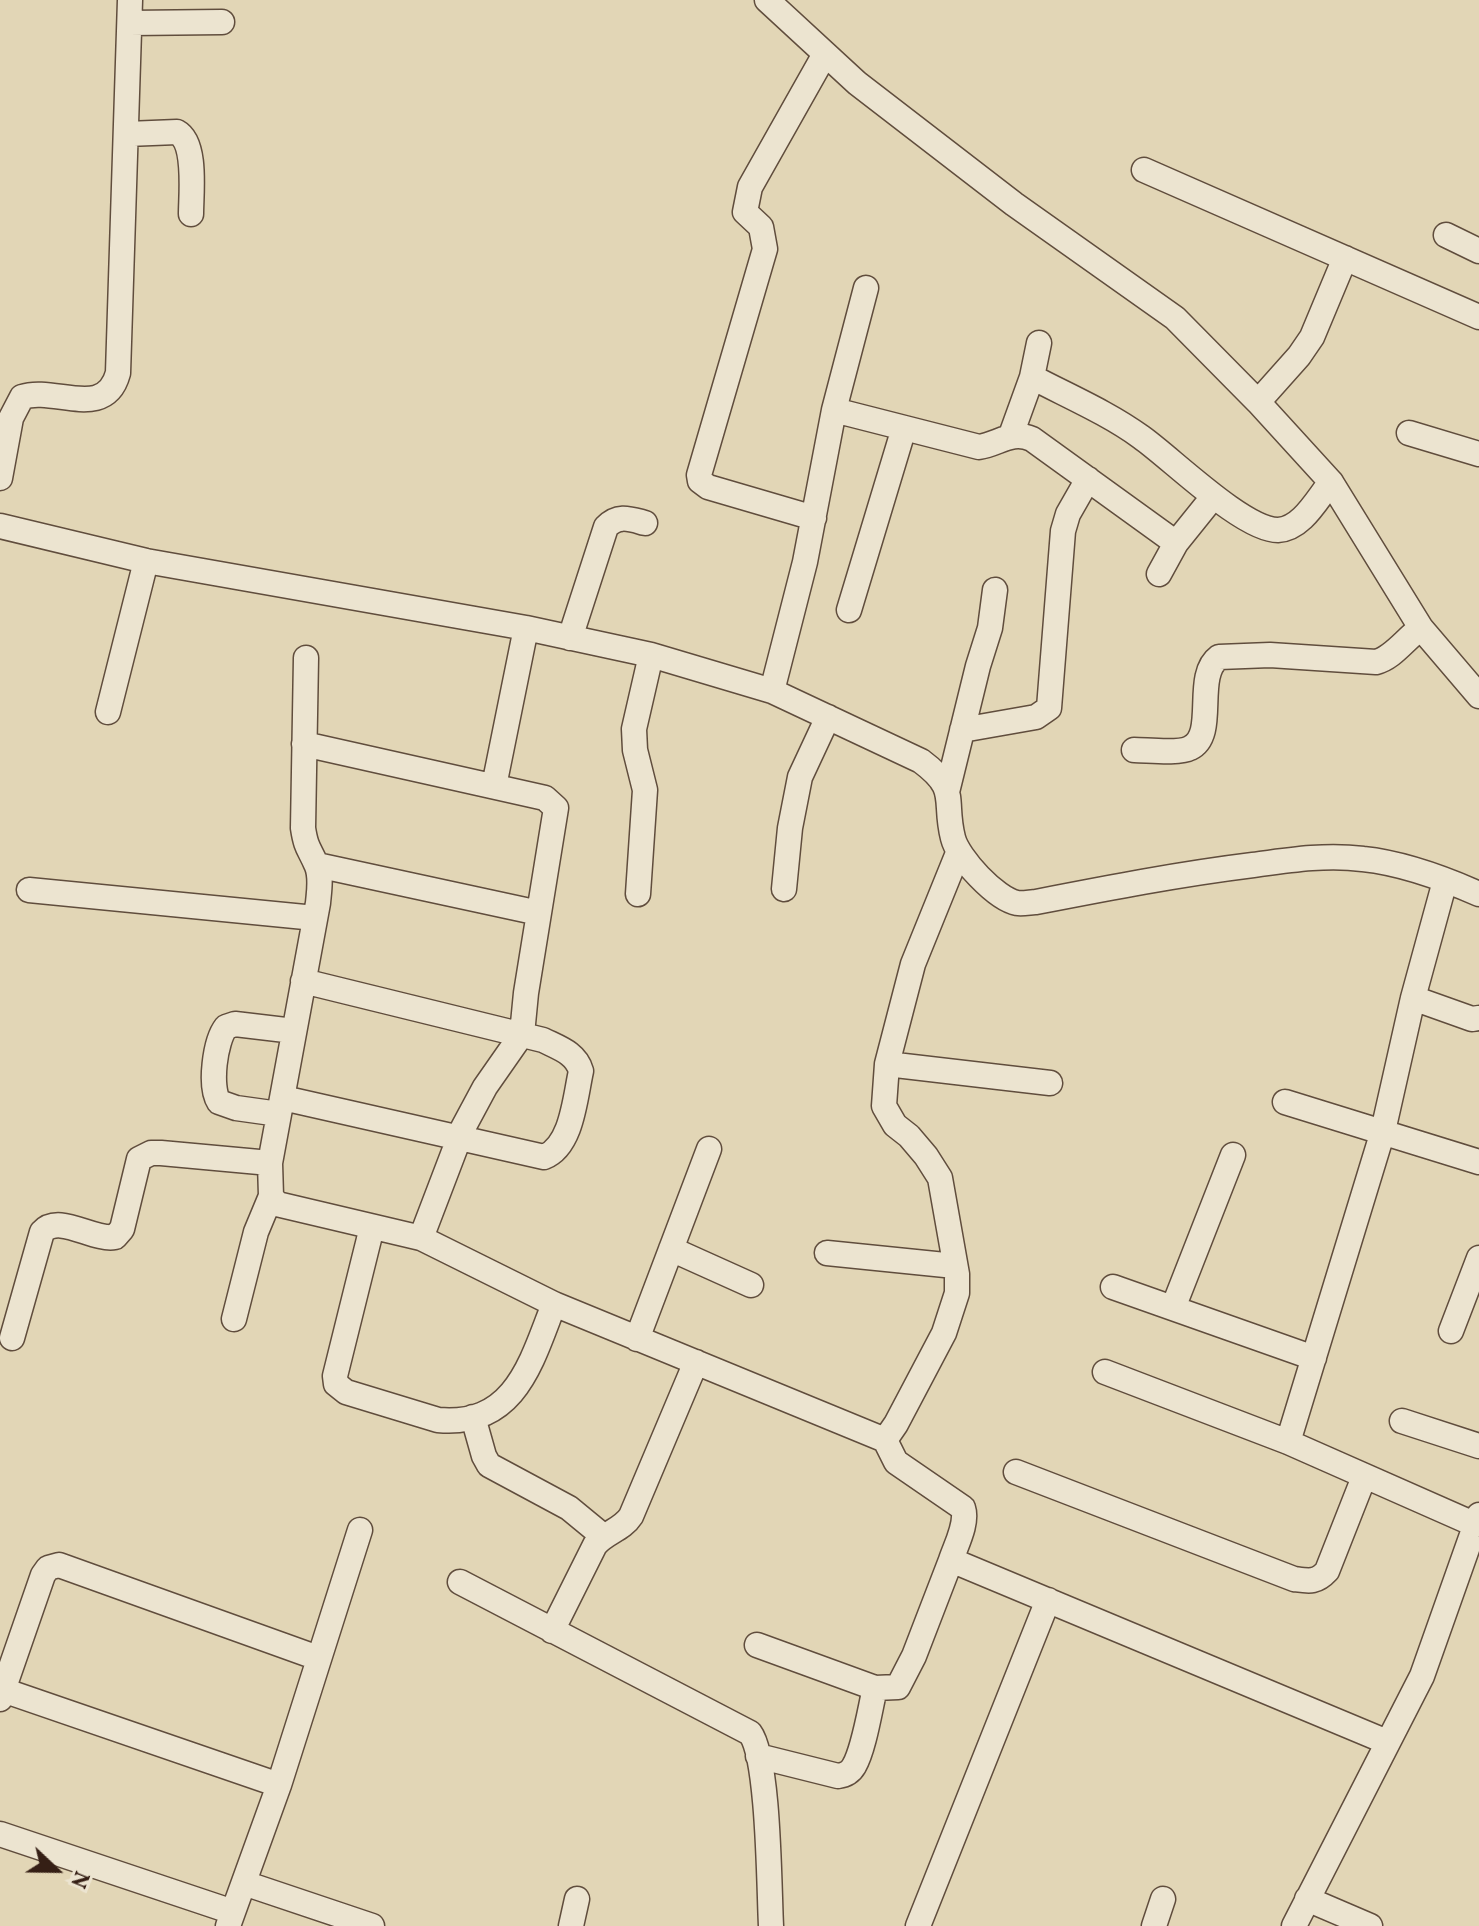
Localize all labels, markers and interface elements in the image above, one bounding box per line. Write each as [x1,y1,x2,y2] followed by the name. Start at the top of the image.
[16,1830,96,1910] north arrow
[61,1866,96,1892] text: N

